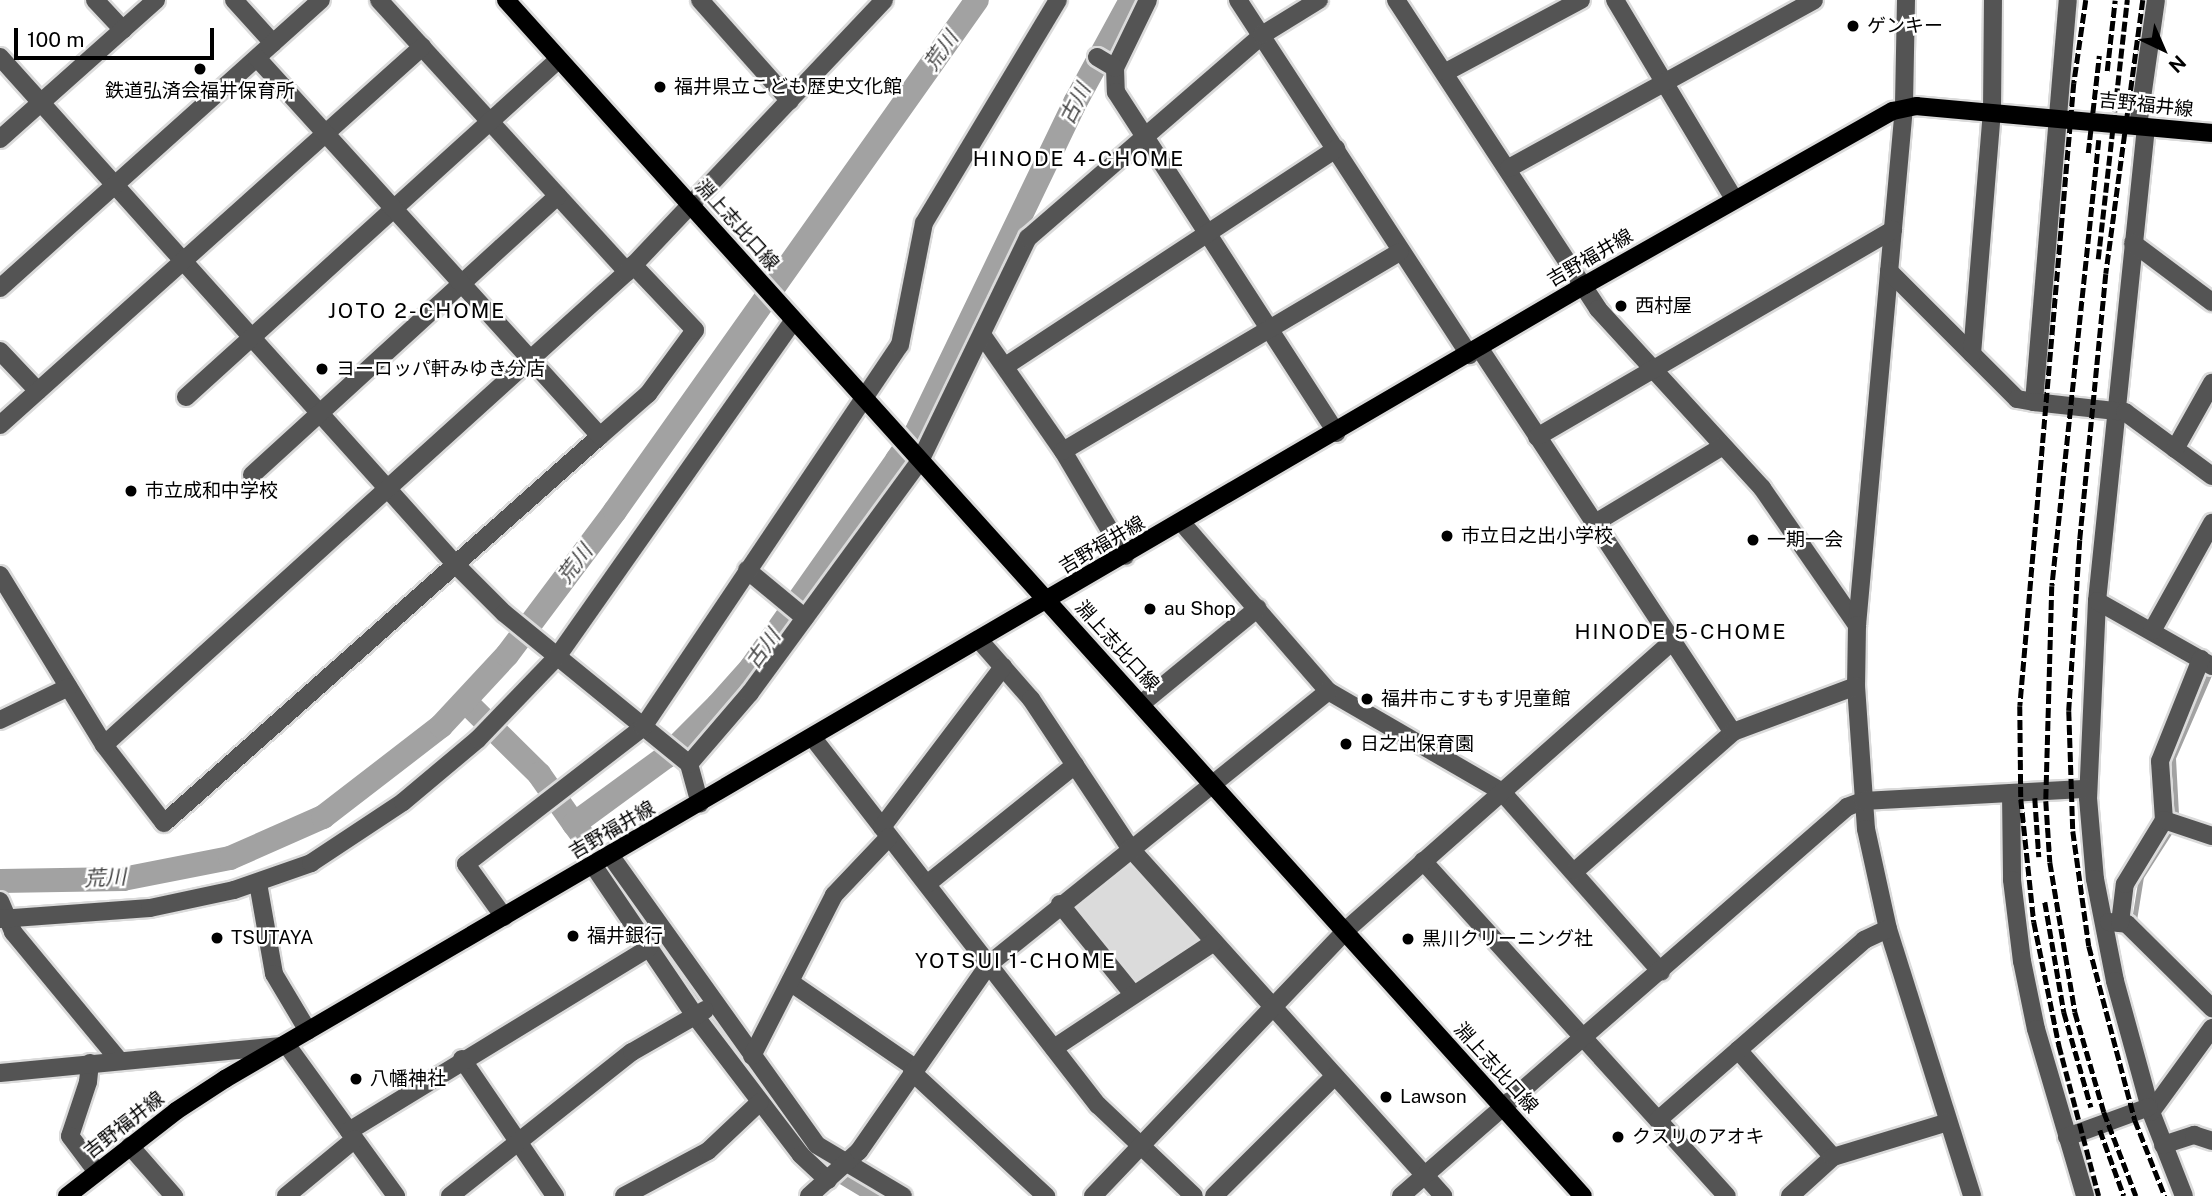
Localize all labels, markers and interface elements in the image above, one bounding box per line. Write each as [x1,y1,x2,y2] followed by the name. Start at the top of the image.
[18,14,217,58] scale bar
[2128,14,2198,84] north arrow
[1867,15,1943,37] place label: ゲンキー
[1845,18,1861,34] marker: ゲンキー
[27,27,84,52] text: 100 m
[919,27,963,75] water label: 荒川
[2165,51,2191,77] text: N
[192,61,208,77] marker: 鉄道弘済会福井保育所
[674,76,902,98] place label: 福井県立こども歴史文化館
[652,79,668,95] marker: 福井県立こども歴史文化館
[105,80,295,102] place label: 鉄道弘済会福井保育所
[1054,80,1096,128] water label: 古川
[2098,89,2194,121] street label: 吉野福井線
[974,146,1184,172] district label: HINODE 4-CHOME
[690,175,784,275] street label: 淵上志比口線
[1543,224,1637,292] street label: 吉野福井線
[1635,295,1692,317] place label: 西村屋
[329,298,505,324] district label: JOTO 2-CHOME
[1613,298,1629,314] marker: 西村屋
[336,358,545,380] place label: ヨーロッパ軒みゆき分店
[314,361,330,377] marker: ヨーロッパ軒みゆき分店
[145,480,278,502] place label: 市立成和中学校
[123,483,139,499] marker: 市立成和中学校
[1055,511,1149,579] street label: 吉野福井線
[1461,525,1613,547] place label: 市立日之出小学校
[1439,528,1455,544] marker: 市立日之出小学校
[1767,529,1843,551] place label: 一期一会
[1745,532,1761,548] marker: 一期一会
[552,540,598,588] water label: 荒川
[1070,596,1164,696] street label: 淵上志比口線
[1164,598,1236,620] place label: au Shop
[1142,601,1158,617] marker: au Shop
[1576,619,1786,645] district label: HINODE 5-CHOME
[740,625,786,673] water label: 古川
[1381,688,1571,710] place label: 福井市こすもす児童館
[1359,691,1375,707] marker: 福井市こすもす児童館
[1360,733,1474,755] place label: 日之出保育園
[1338,736,1354,752] marker: 日之出保育園
[565,796,659,864] street label: 吉野福井線
[83,864,127,892] water label: 荒川
[587,925,663,947] place label: 福井銀行
[231,927,314,949] place label: TSUTAYA
[565,928,581,944] marker: 福井銀行
[1422,928,1593,950] place label: 黒川クリーニング社
[209,930,225,946] marker: TSUTAYA
[1400,931,1416,947] marker: 黒川クリーニング社
[917,948,1115,974] district label: YOTSUI 1-CHOME
[1449,1018,1543,1118] street label: 淵上志比口線
[370,1068,446,1090] place label: 八幡神社
[348,1071,364,1087] marker: 八幡神社
[1400,1086,1467,1108] place label: Lawson
[80,1087,168,1163] street label: 吉野福井線
[1378,1089,1394,1105] marker: Lawson
[1632,1126,1765,1148] place label: クスリのアオキ
[1610,1129,1626,1145] marker: クスリのアオキ

